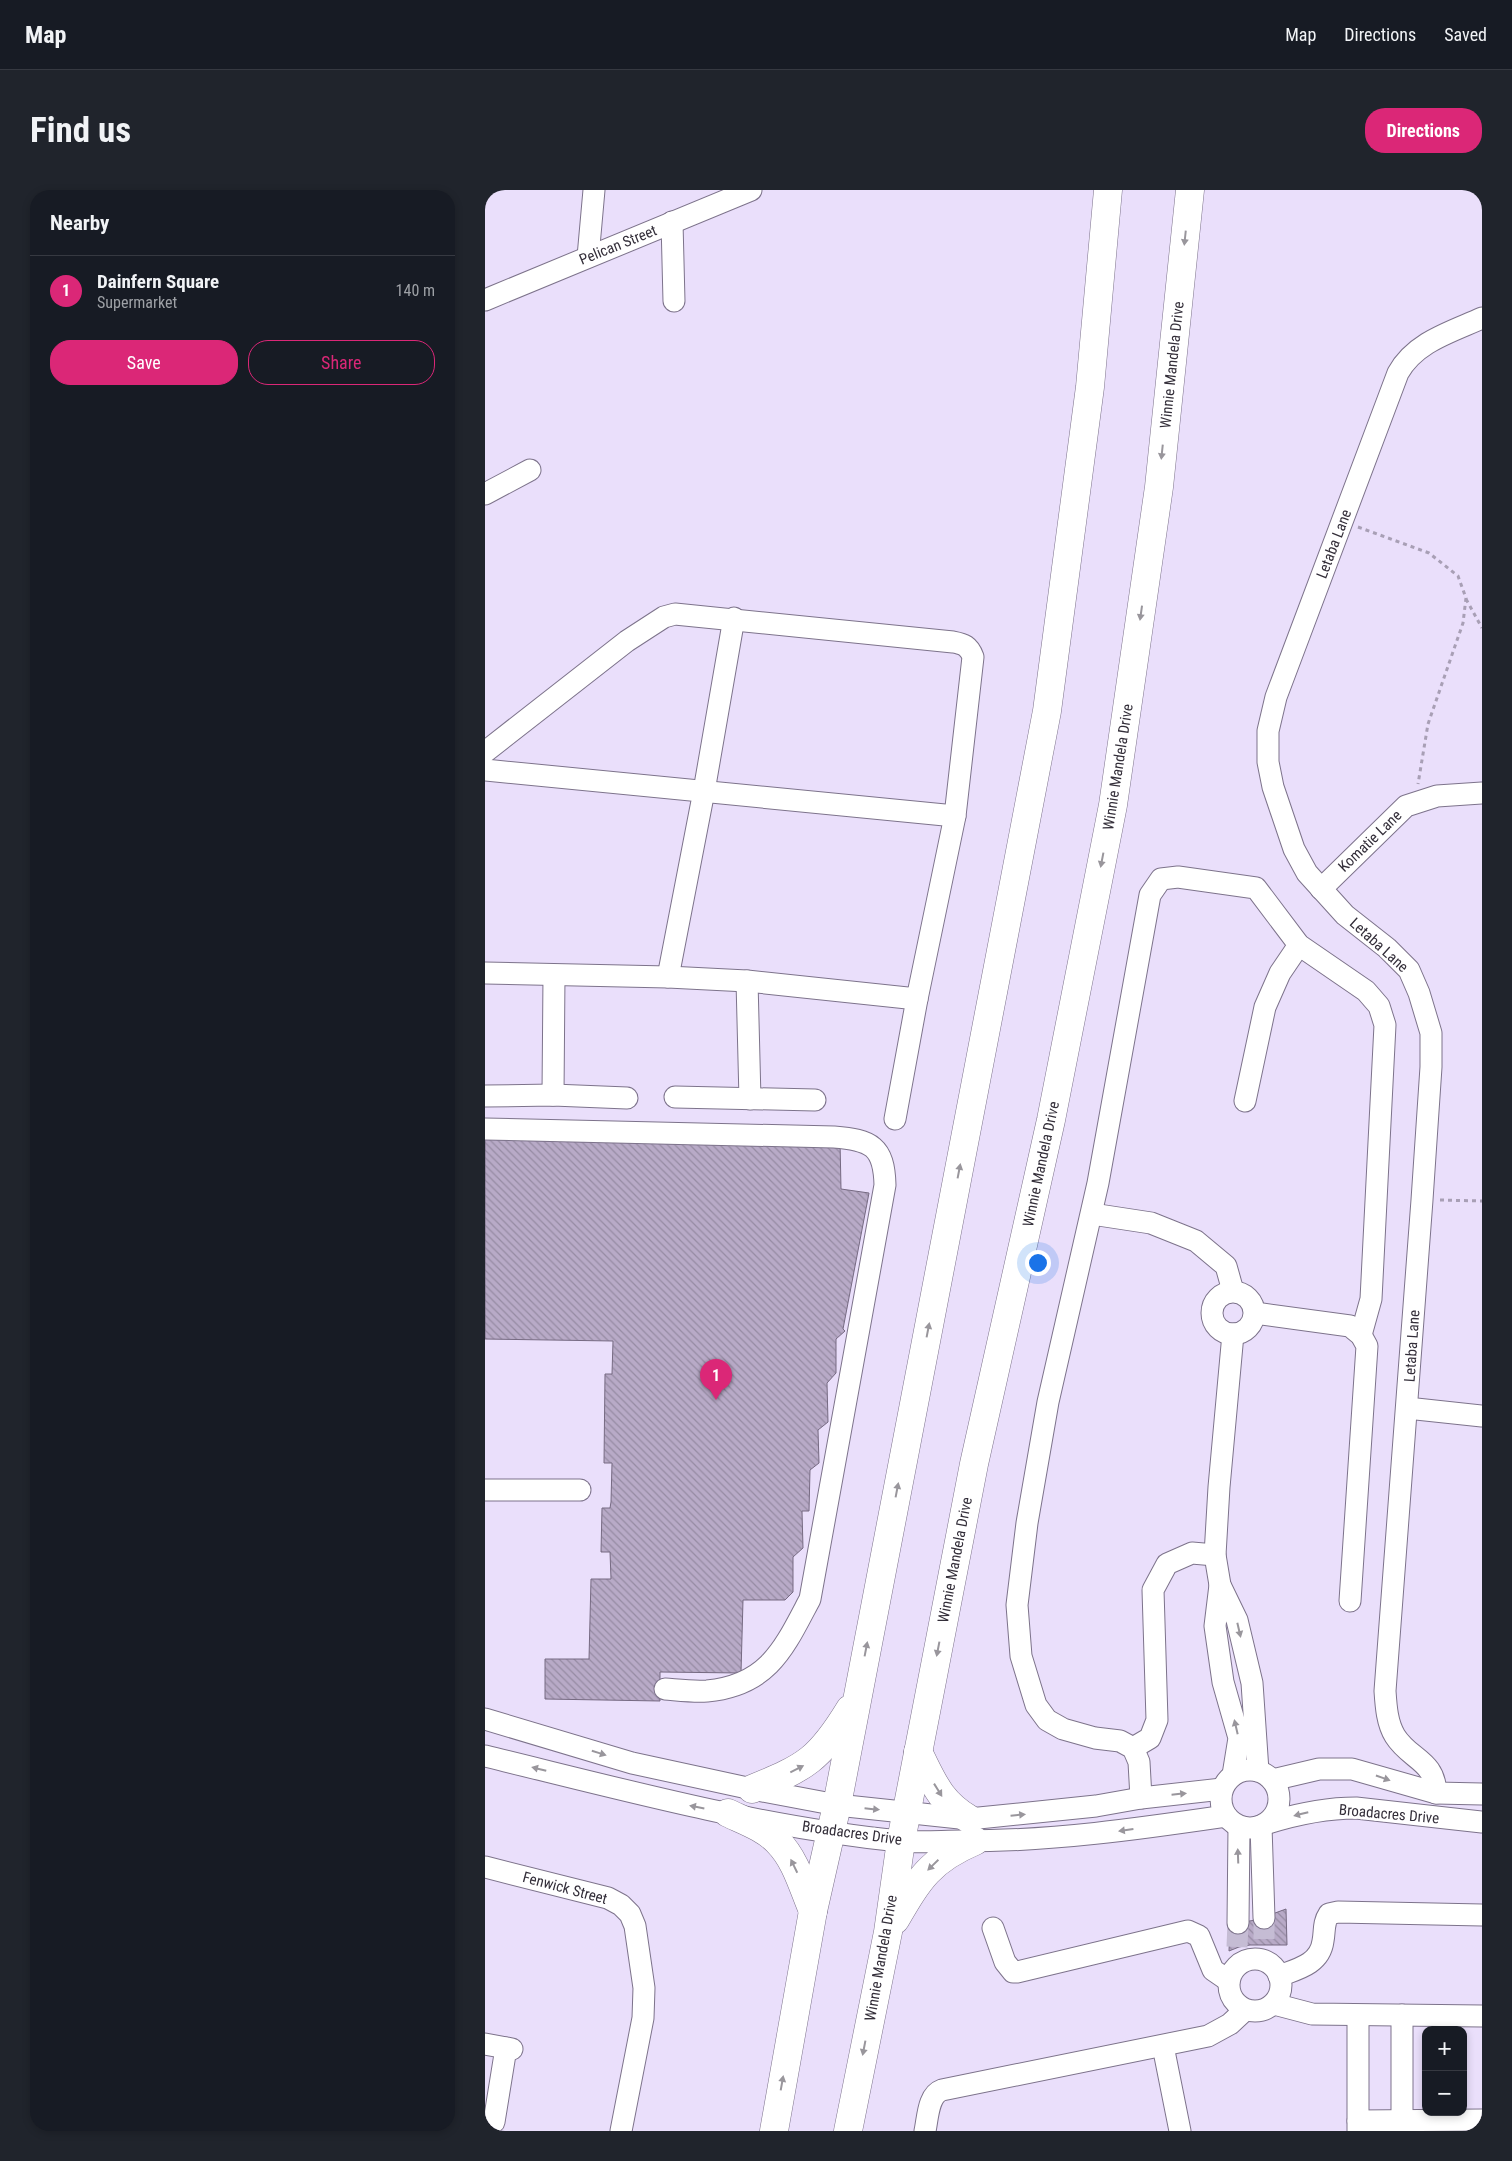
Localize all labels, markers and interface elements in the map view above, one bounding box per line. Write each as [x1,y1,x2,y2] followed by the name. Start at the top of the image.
[25,21,66,49] text: Map
[1285,24,1316,45] text: Map
[1344,24,1416,45] text: Directions
[1444,24,1487,45] text: Saved
[1365,108,1482,153] button: Directions
[30,110,131,151] text: Find us
[50,211,109,235] text: Nearby
[577,221,659,269] street label: Pelican Street
[1181,231,1189,247] one-way arrow
[97,270,219,293] text: Dainfern Square
[62,281,70,300] text: 1
[396,281,435,300] text: 140 m
[97,293,177,312] text: Supermarket
[1156,301,1188,429] street label: Winnie Mandela Drive
[50,340,238,385] button: Save
[248,340,435,385] button: Share
[1158,445,1166,461] one-way arrow
[1313,507,1355,581] street label: Letaba Lane
[1136,606,1144,622] one-way arrow
[1099,703,1137,831] street label: Winnie Mandela Drive
[1335,806,1405,876] street label: Komatie Lane
[1098,853,1106,868] one-way arrow
[1346,914,1412,976] street label: Letaba Lane
[1019,1100,1063,1228] street label: Winnie Mandela Drive
[955,1162,963,1178] one-way arrow
[1025,1250,1051,1276] your location
[1400,1309,1424,1383] street label: Letaba Lane
[924,1323,932,1338] one-way arrow
[700,1359,732,1400] pin: 1
[894,1481,902,1497] one-way arrow
[934,1496,976,1624] street label: Winnie Mandela Drive
[1235,1622,1243,1637] one-way arrow
[863,1641,871,1657] one-way arrow
[934,1641,942,1657] one-way arrow
[1232,1720,1240,1735] one-way arrow
[591,1749,606,1757] one-way arrow
[532,1765,547,1773] one-way arrow
[790,1765,804,1773] one-way arrow
[1376,1774,1391,1782] one-way arrow
[934,1783,943,1796] one-way arrow
[1171,1790,1187,1798] one-way arrow
[1338,1801,1440,1827] street label: Broadacres Drive
[689,1802,705,1810] one-way arrow
[864,1805,880,1813] one-way arrow
[1010,1810,1026,1818] one-way arrow
[1293,1810,1308,1818] one-way arrow
[801,1817,903,1849] street label: Broadacres Drive
[1117,1826,1133,1834] one-way arrow
[1234,1848,1242,1864] one-way arrow
[790,1859,798,1873] one-way arrow
[928,1859,940,1871] one-way arrow
[521,1868,609,1908] street label: Fenwick Street
[861,1894,901,2022] street label: Winnie Mandela Drive
[1422,2026,1467,2116] map controls
[1422,2026,1467,2071] button: +
[860,2041,868,2056] one-way arrow
[1422,2071,1467,2116] button: −
[779,2075,787,2091] one-way arrow

